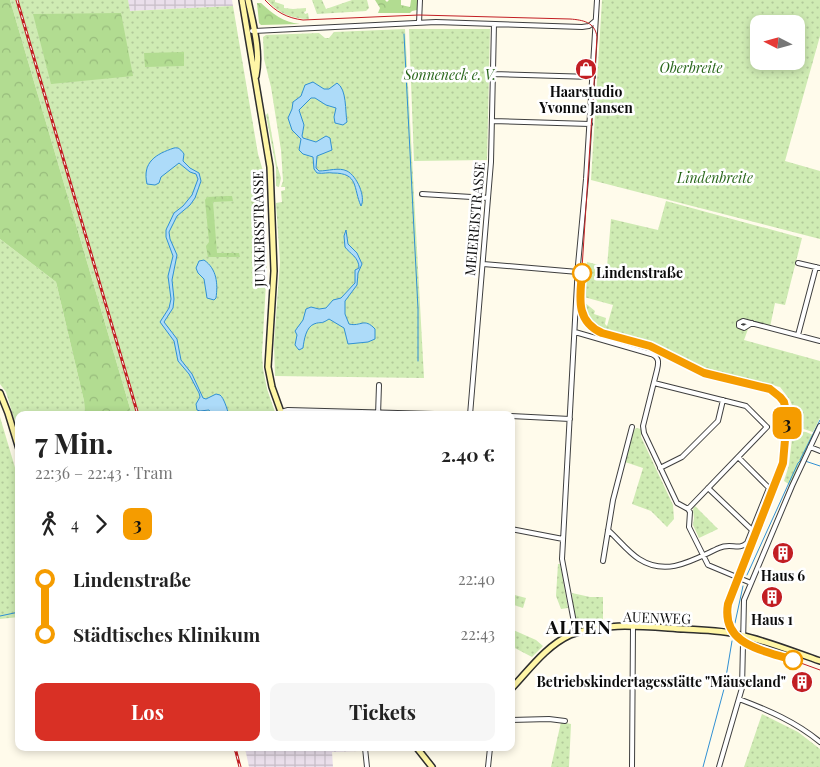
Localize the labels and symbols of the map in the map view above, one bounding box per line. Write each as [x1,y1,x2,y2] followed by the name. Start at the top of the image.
[750,15,805,70] north arrow
[574,57,598,81] shop icon: Haarstudio Yvonne Jansen
[660,58,722,77] park label: Oberbreite
[403,65,496,84] park label: Sonneneck e. V.
[538,82,633,117] place label: Haarstudio Yvonne Jansen
[460,161,489,277] street label: MEIEREISTRASSE
[676,168,753,187] park label: Lindenbreite
[248,171,269,288] street label: JUNKERSSTRASSE
[572,263,592,283] marker: Lindenstraße
[596,263,683,282] place label: Lindenstraße
[771,407,803,439] line badge: 3
[771,541,795,565] building icon: Haus 6
[761,566,805,585] place label: Haus 6
[760,585,784,609] building icon: Haus 1
[622,607,691,628] street label: AUENWEG
[751,610,793,629] place label: Haus 1
[545,613,612,639] district label: ALTEN
[783,650,803,670] unlabelled marker
[790,670,814,694] building icon: Betriebskindertagesstätte "Mäuseland"
[536,672,786,691] place label: Betriebskindertagesstätte "Mäuseland"

